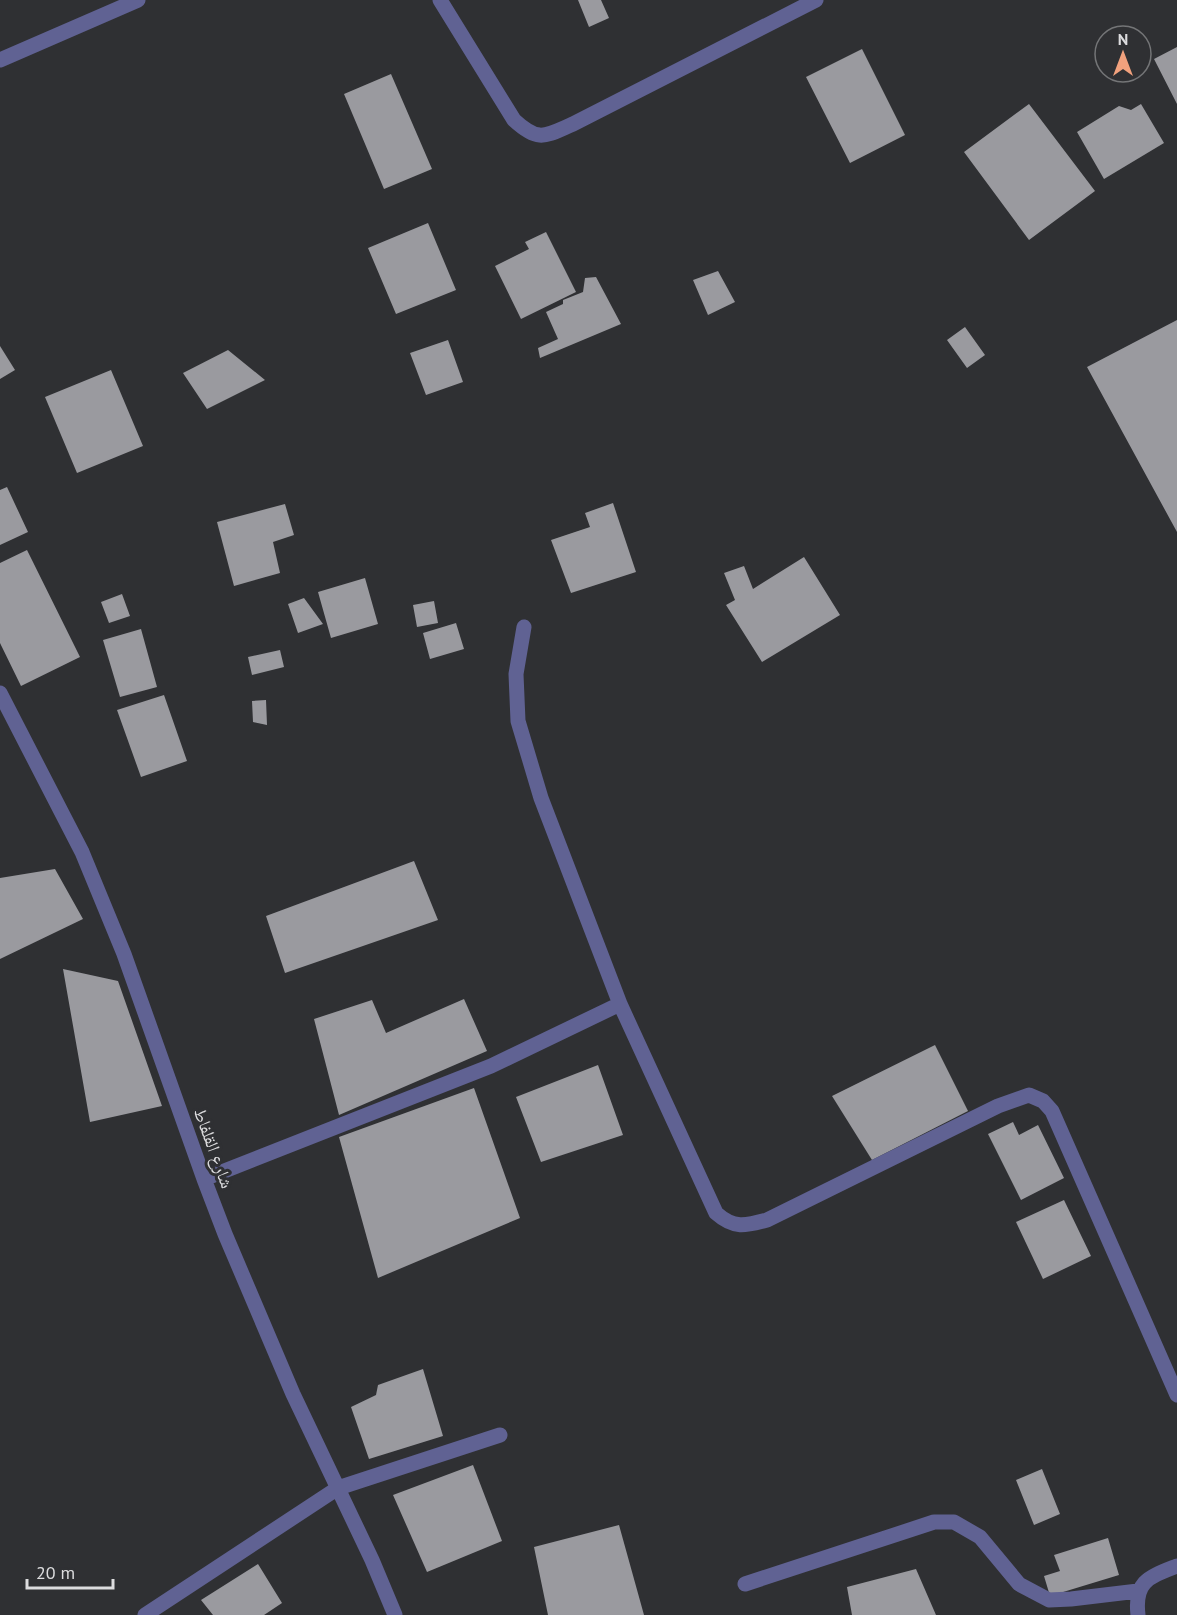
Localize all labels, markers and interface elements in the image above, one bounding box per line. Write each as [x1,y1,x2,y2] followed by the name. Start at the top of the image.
[1093,24,1153,84] north arrow
[1118,29,1128,49] text: N
[189,1105,239,1191] street label: شارع القلفاط
[27,1552,112,1590] scale bar
[36,1561,75,1584] text: 20 m

